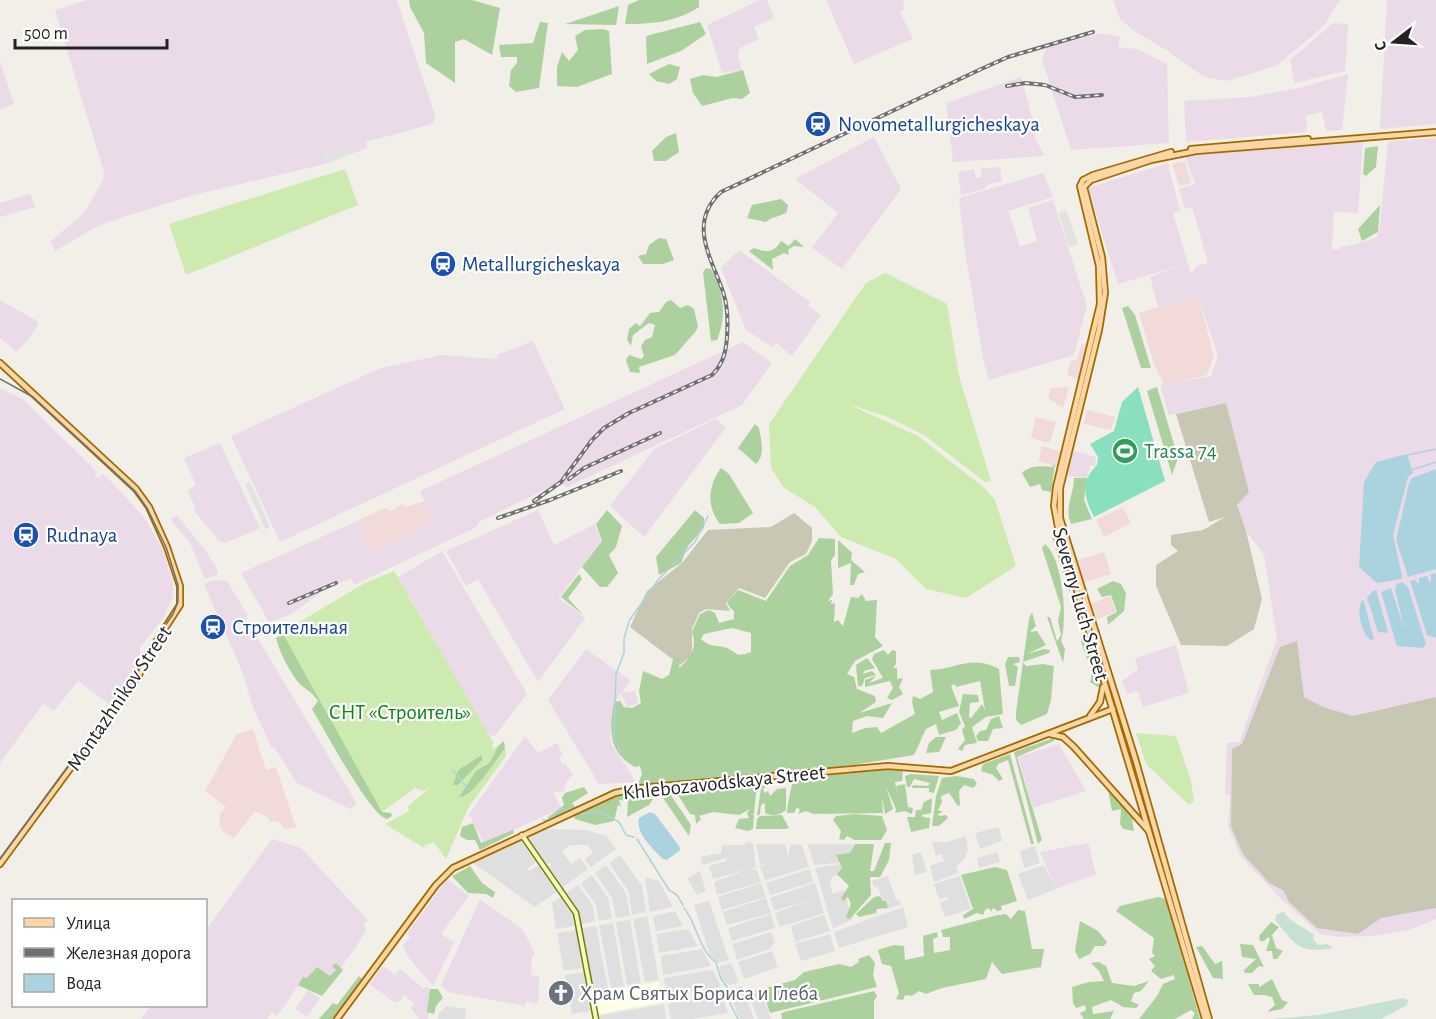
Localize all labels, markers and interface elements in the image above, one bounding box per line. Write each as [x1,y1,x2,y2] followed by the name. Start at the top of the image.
[15,12,166,50] scale bar
[1364,12,1424,72] north arrow
[24,25,68,43] text: 500 m
[1372,39,1390,53] text: С
[803,109,833,139] station icon: Novometallurgicheskaya
[838,114,1040,135] place label: Novometallurgicheskaya
[428,249,458,279] station icon: Metallurgicheskaya
[462,254,621,275] place label: Metallurgicheskaya
[1110,436,1140,466] sports icon: Trassa 74
[1144,441,1217,462] place label: Trassa 74
[11,520,41,550] station icon: Rudnaya
[46,525,118,546] place label: Rudnaya
[1049,525,1113,683] street label: Severny Luch Street
[198,612,228,642] station icon: Строительная
[232,617,348,638] place label: Строительная
[63,622,176,775] street label: Montazhnikov Street
[329,702,471,723] park label: СНТ «Строитель»
[622,761,827,804] street label: Khlebozavodskaya Street
[12,899,207,1007] legend
[66,915,111,933] text: Улица
[66,945,191,963] text: Железная дорога
[66,975,102,993] text: Вода
[546,978,576,1008] church icon: Храм Святых Бориса и Глеба
[580,983,819,1004] place label: Храм Святых Бориса и Глеба

